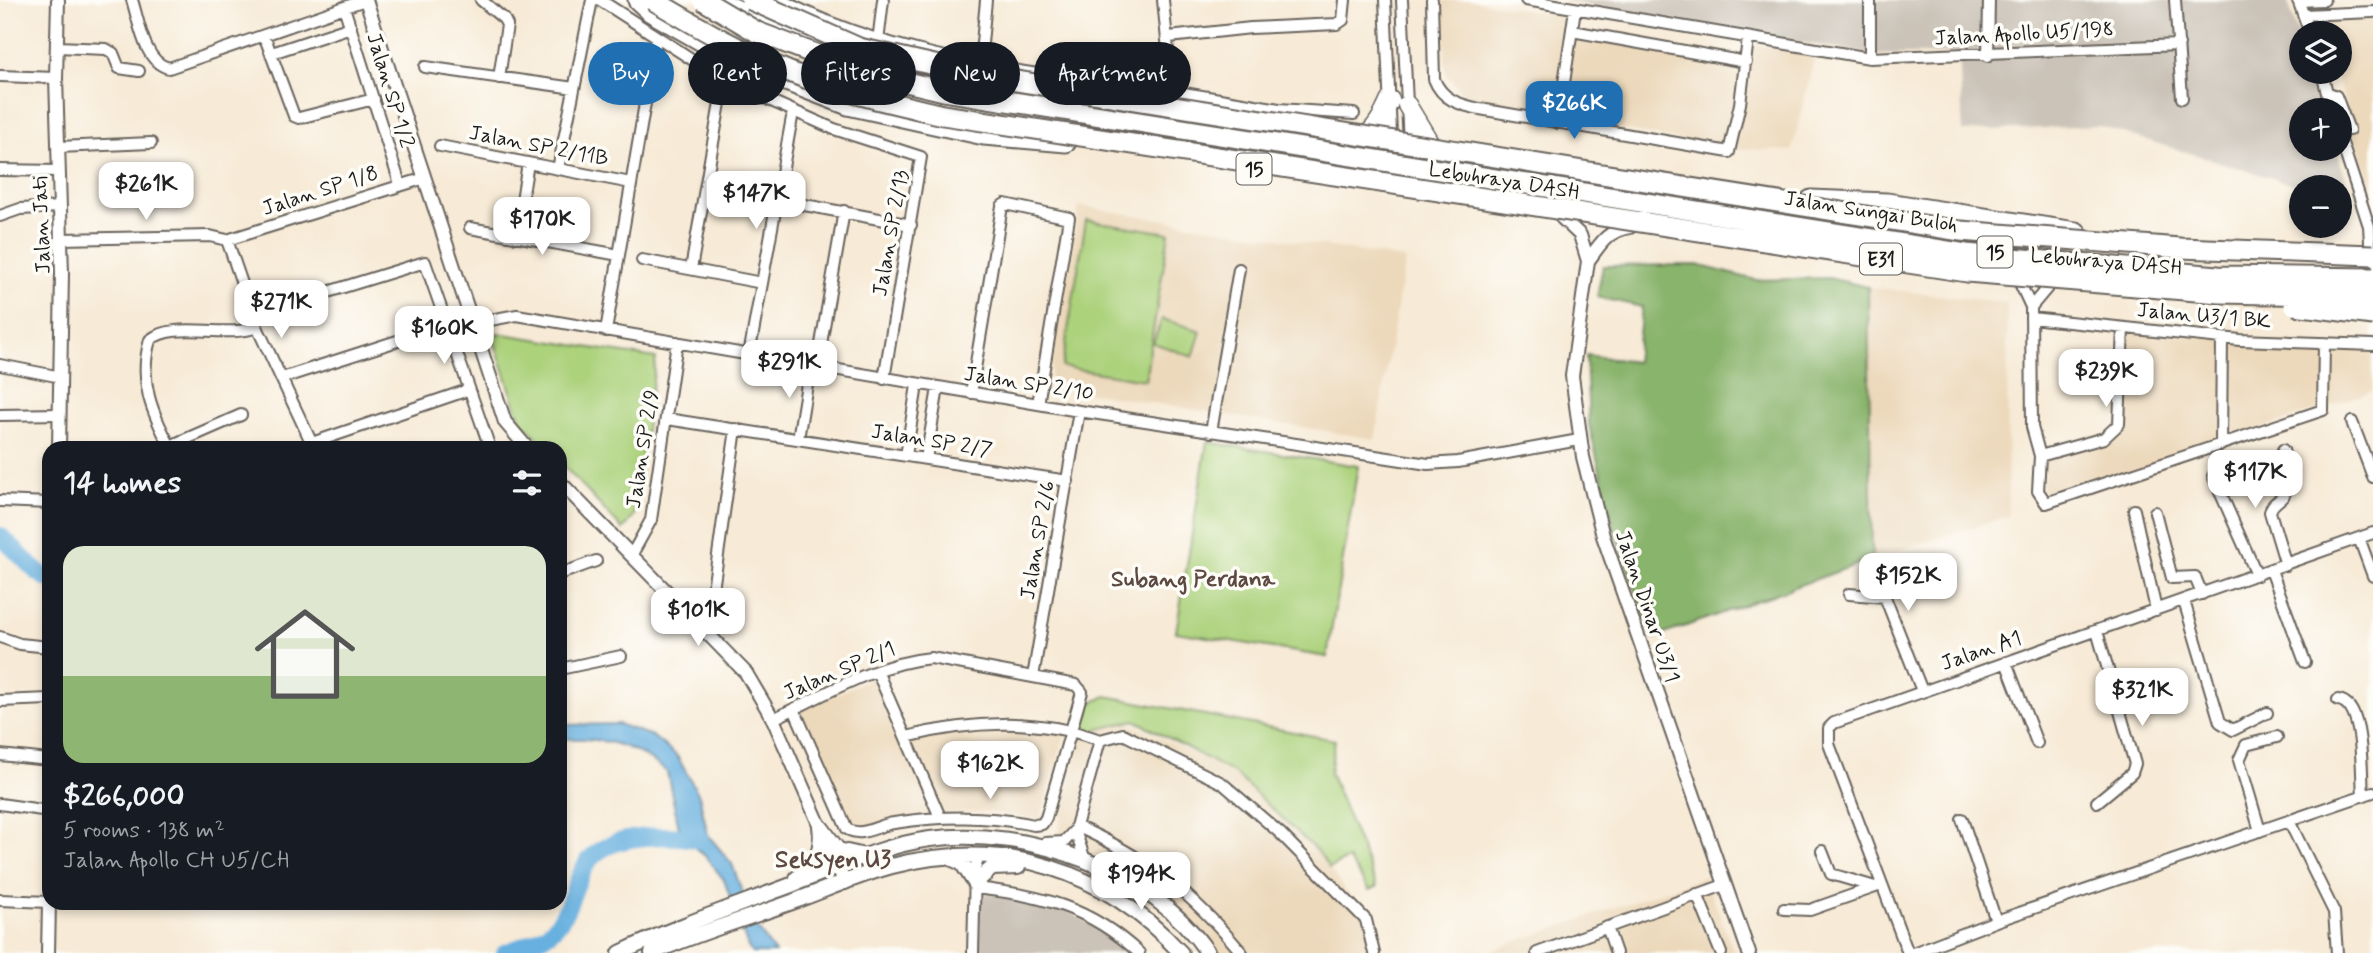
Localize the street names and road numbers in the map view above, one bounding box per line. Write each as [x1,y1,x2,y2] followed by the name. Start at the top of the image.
[1934,15,2114,54] street label: Jalan Apollo U5/198
[359,29,421,151] street label: Jalan SP 1/2
[467,119,611,173] street label: Jalan SP 2/11B
[1236,154,1272,184] road number: 15
[1427,155,1581,207] street label: Lebuhraya DASH
[259,159,382,223] street label: Jalan SP 1/8
[866,168,916,299] street label: Jalan SP 2/13
[26,176,58,274] street label: Jalan Jati
[1782,184,1960,241] street label: Jalan Sungai Buloh
[1978,236,2012,268] road number: 15
[2029,241,2183,283] street label: Lebuhraya DASH
[1860,244,1902,274] road number: E31
[2136,296,2272,336] street label: Jalan U3/1 BK
[962,360,1096,408] street label: Jalan SP 2/10
[620,388,666,511] street label: Jalan SP 2/9
[869,418,995,464] street label: Jalan SP 2/7
[1014,478,1062,602] street label: Jalan SP 2/6
[1608,527,1686,686] street label: Jalan Dinar U3/1
[1937,624,2025,678] street label: Jalan A1
[779,635,900,707] street label: Jalan SP 2/1

